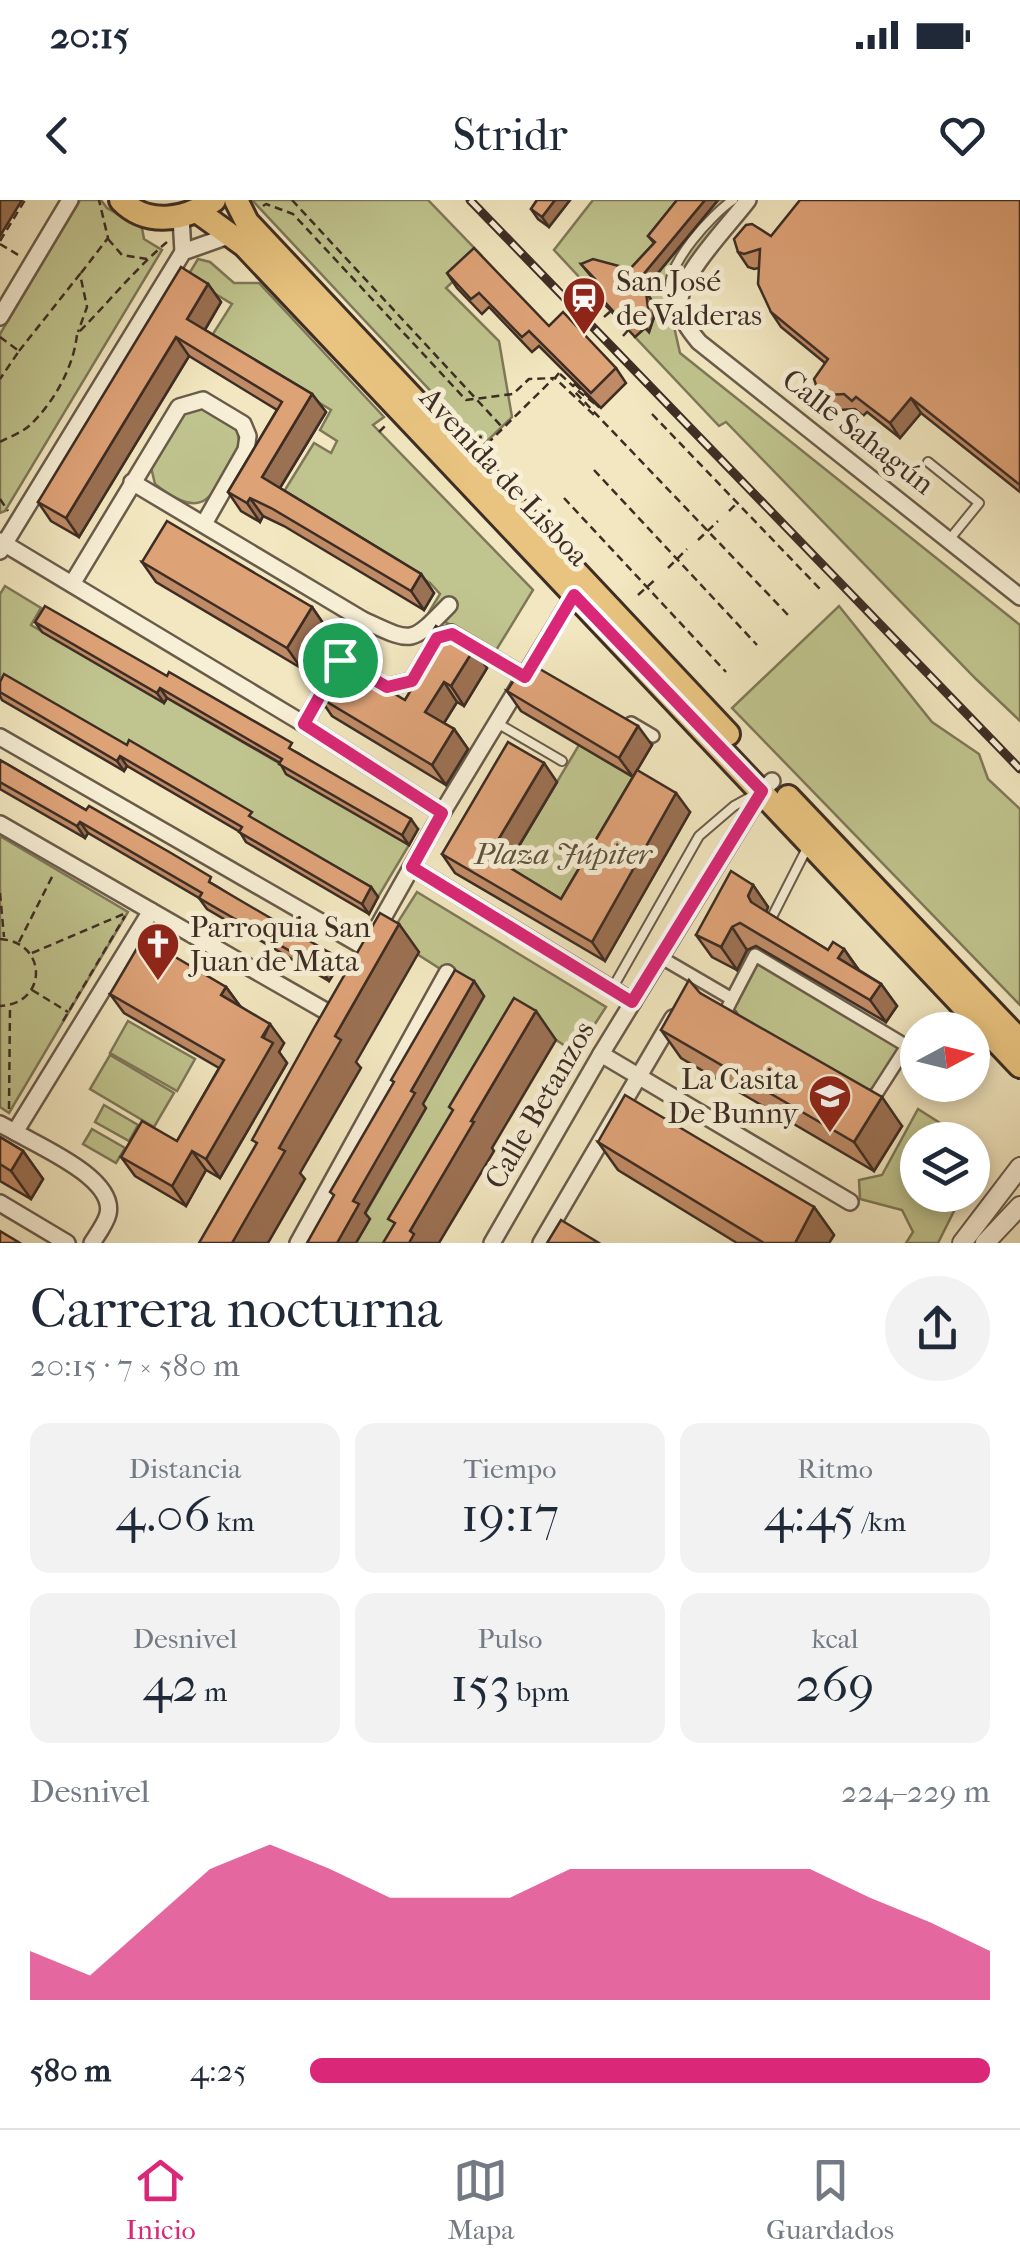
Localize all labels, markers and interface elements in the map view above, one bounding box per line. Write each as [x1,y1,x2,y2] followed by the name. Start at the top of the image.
[50,13,130,58] text: 20:15
[30,108,85,163] icon: back
[935,108,990,163] icon: heart
[452,109,568,162] text: Stridr
[616,264,762,333] place label: San José de Valderas
[561,275,607,336] station icon: San José de Valderas
[775,362,941,502] street label: Calle Sahagún
[412,380,596,574] street label: Avenida de Lisboa
[298,618,383,703] pin
[313,633,368,688] icon: arrive
[473,837,654,872] park label: Plaza Júpiter
[188,910,371,979] place label: Parroquia San Juan de Mata
[135,921,181,982] church icon: Parroquia San Juan de Mata
[900,1012,990,1102] north arrow
[900,1012,990,1212] map controls
[478,1015,602,1195] street label: Calle Betanzos
[667,1062,799,1131] place label: La Casita De Bunny
[807,1073,853,1134] school or university icon: La Casita De Bunny
[900,1122,990,1212] button: layers
[885,1276,990,1381] button: share
[30,1277,442,1341] text: Carrera nocturna
[30,1347,240,1384] text: 20:15 · 7 × 580 m
[129,1452,241,1485] text: Distancia
[464,1452,556,1485] text: Tiempo
[797,1452,873,1485] text: Ritmo
[116,1485,211,1544] text: 4.06
[461,1485,559,1544] text: 19:17
[764,1485,855,1544] text: 4:45
[211,1505,254,1538] text: km
[855,1505,906,1538] text: /km
[133,1622,237,1655] text: Desnivel
[477,1622,543,1655] text: Pulso
[811,1622,859,1655] text: kcal
[143,1655,198,1714] text: 42
[451,1655,510,1714] text: 153
[795,1655,875,1714] text: 269
[198,1675,227,1708] text: m
[510,1675,569,1708] text: bpm
[30,1773,150,1810] text: Desnivel
[841,1773,990,1810] text: 224–229 m
[30,2052,111,2089] text: 580 m
[190,2052,247,2089] text: 4:25
[126,2153,196,2246] tab: Inicio
[447,2153,514,2246] tab: Mapa
[766,2153,894,2246] tab: Guardados

